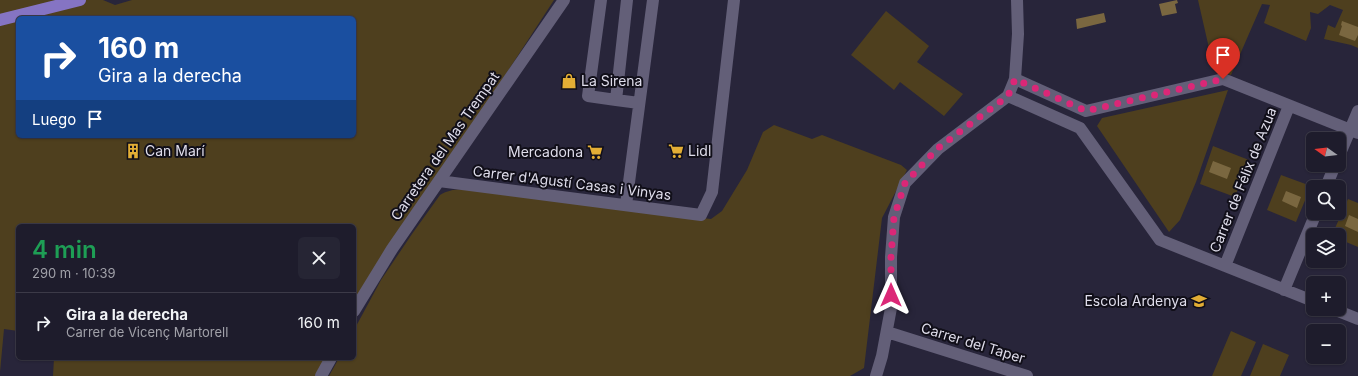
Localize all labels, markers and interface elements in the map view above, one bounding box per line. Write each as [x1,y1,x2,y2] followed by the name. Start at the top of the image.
[98,31,179,65] text: 160 m
[32,32,84,84] icon: right
[1206,38,1240,79] pin
[1212,44,1234,66] icon: arrive
[98,65,242,86] text: Gira a la derecha
[387,68,503,223] street label: Carretera del Mas Trempat
[560,72,578,90] shop icon: La Sirena
[581,72,642,89] place label: La Sirena
[1206,105,1279,255] street label: Carrer de Félix de Azua
[84,108,106,130] icon: arrive
[32,110,76,129] text: Luego
[1306,132,1346,172] north arrow
[1306,132,1346,364] map controls
[124,142,142,160] building icon: Can Marí
[145,142,205,159] place label: Can Marí
[667,142,685,160] supermarket icon: Lidl
[688,142,711,159] place label: Lidl
[508,143,583,160] place label: Mercadona
[586,143,604,161] supermarket icon: Mercadona
[472,162,672,203] street label: Carrer d'Agustí Casas i Vinyas
[1306,180,1346,220] button: search
[1306,228,1346,268] button: layers
[32,235,97,264] text: 4 min
[298,237,340,279] button: close
[32,265,116,281] text: 290 m · 10:39
[870,274,912,316] position arrow
[1306,276,1346,316] button: +
[1084,292,1187,309] place label: Escola Ardenya
[1190,292,1208,310] school or university icon: Escola Ardenya
[66,305,188,324] text: Gira a la derecha
[32,312,54,334] icon: right
[298,313,340,332] text: 160 m
[919,319,1027,366] street label: Carrer del Taper
[66,324,228,340] text: Carrer de Vicenç Martorell
[1306,324,1346,364] button: −

